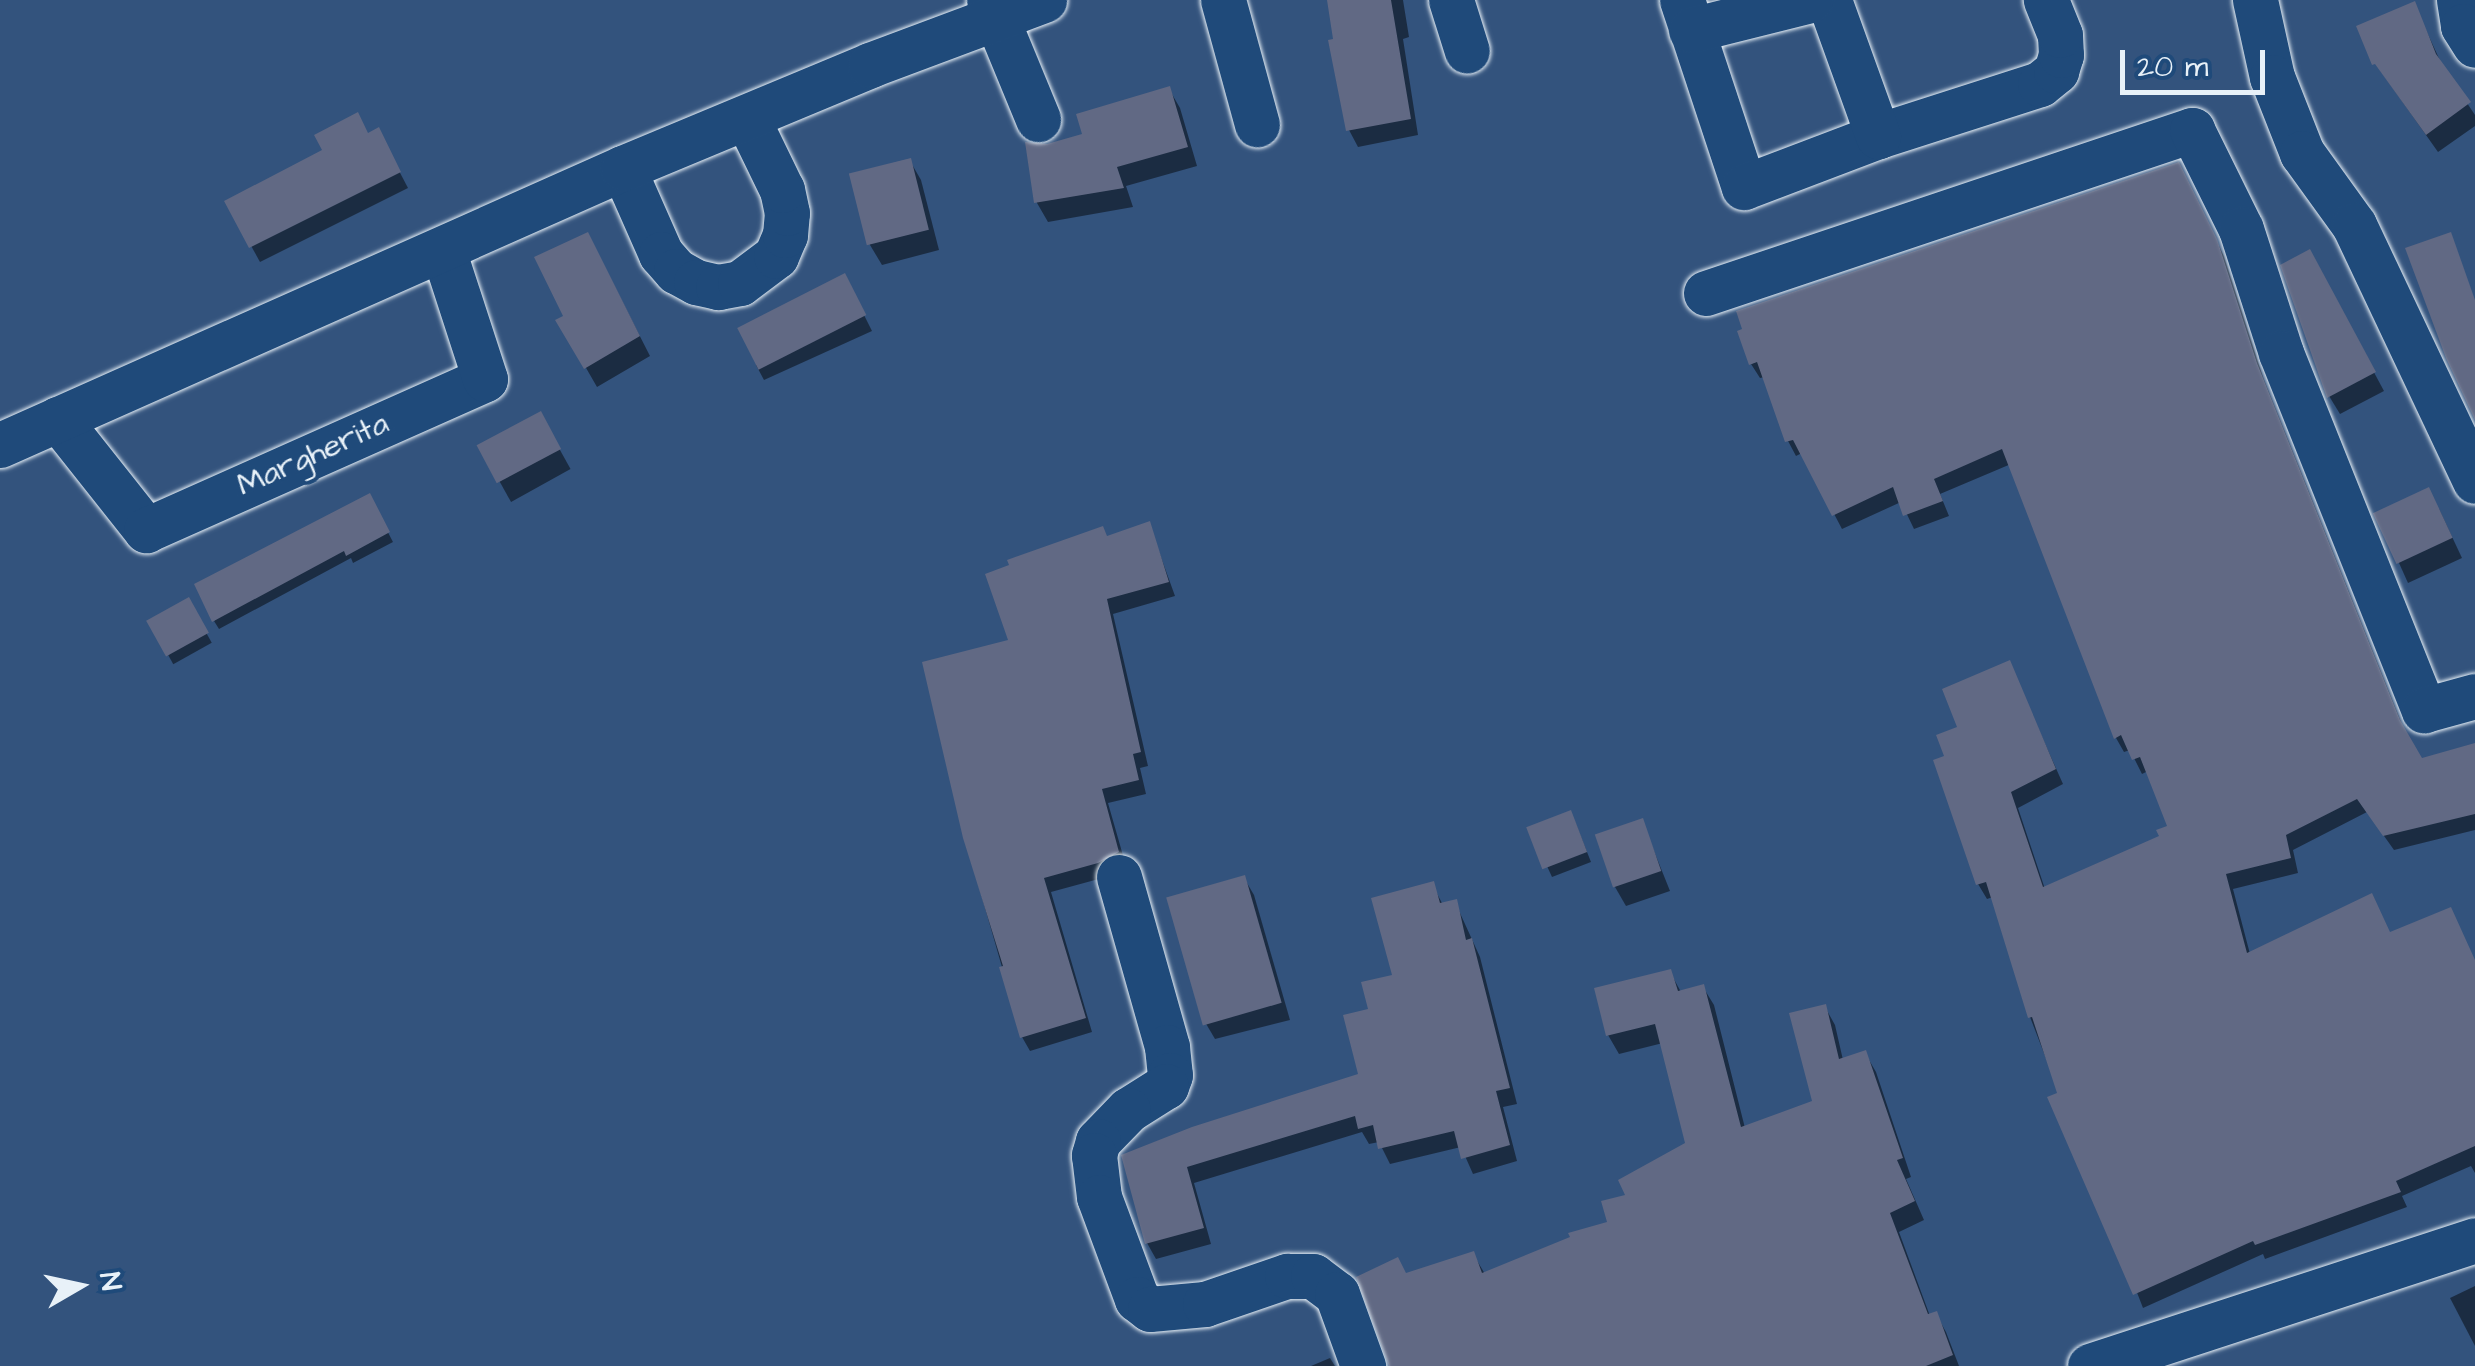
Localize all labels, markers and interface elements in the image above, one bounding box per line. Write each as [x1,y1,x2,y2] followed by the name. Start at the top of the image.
[2125,30,2270,92] scale bar
[2137,46,2208,88] text: 20 m
[231,405,395,505] street label: Margherita
[30,1236,130,1336] north arrow
[89,1270,131,1293] text: N

